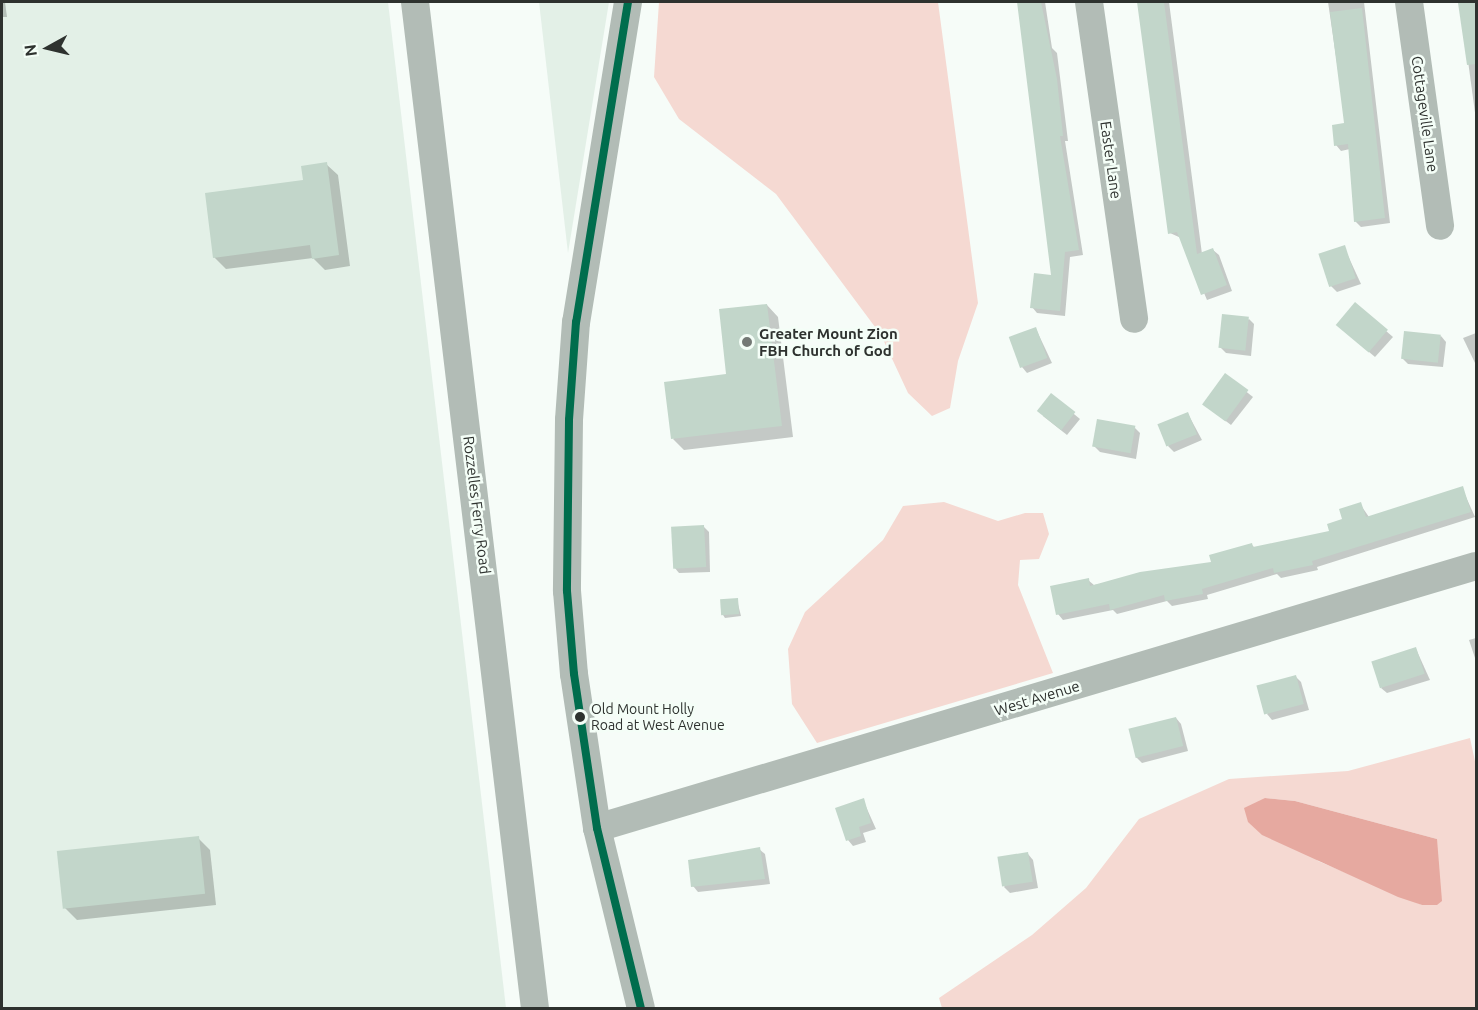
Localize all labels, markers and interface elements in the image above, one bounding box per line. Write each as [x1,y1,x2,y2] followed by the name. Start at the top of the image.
[18,18,78,78] north arrow
[20,43,40,58] text: N
[1408,55,1442,173] street label: Cottageville Lane
[1097,120,1125,200] street label: Easter Lane
[759,324,898,359] place label: Greater Mount Zion FBH Church of God
[740,335,754,349] marker: Greater Mount Zion FBH Church of God
[460,435,494,575] street label: Rozzelles Ferry Road
[992,676,1082,720] street label: West Avenue
[591,701,725,734] place label: Old Mount Holly Road at West Avenue
[574,711,586,723] marker: Old Mount Holly Road at West Avenue

